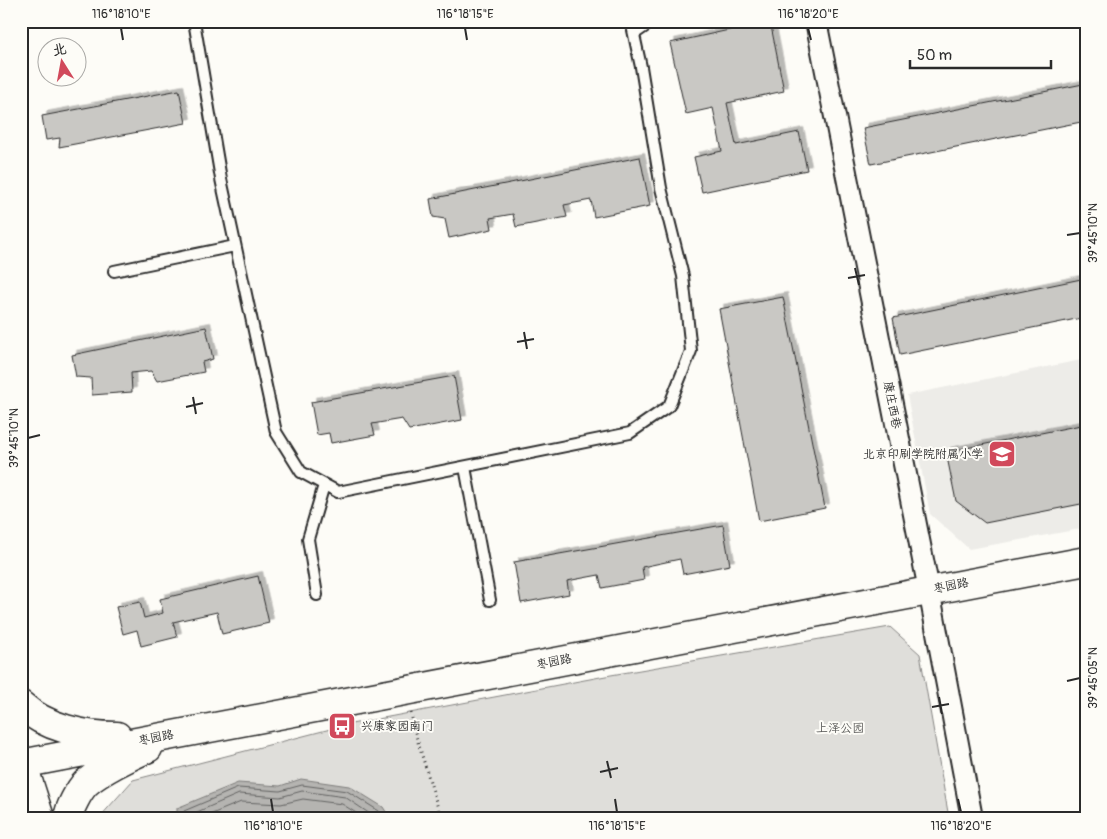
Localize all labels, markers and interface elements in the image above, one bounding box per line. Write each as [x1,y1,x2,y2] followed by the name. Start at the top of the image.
[92,7,150,22] text: 116°18'10"E
[436,7,494,22] text: 116°18'15"E
[778,7,838,22] text: 116°18'20"E
[38,38,88,88] north arrow
[910,38,1051,70] scale bar
[51,40,68,59] text: 北
[917,46,952,65] text: 50 m
[1086,203,1101,263] text: 39°45'10"N
[880,380,904,430] street label: 康庄西巷
[7,408,22,468] text: 39°45'10"N
[987,439,1017,469] school or university icon: 北京印刷学院附属小学
[863,447,983,462] place label: 北京印刷学院附属小学
[932,575,970,597] street label: 枣园路
[1086,647,1101,709] text: 39°45'05"N
[535,651,573,673] street label: 枣园路
[327,711,357,741] bus stop icon: 兴康家园南门
[361,719,433,734] place label: 兴康家园南门
[816,721,864,736] park label: 上泽公园
[137,727,175,749] street label: 枣园路
[244,819,302,834] text: 116°18'10"E
[588,819,646,834] text: 116°18'15"E
[931,819,991,834] text: 116°18'20"E

